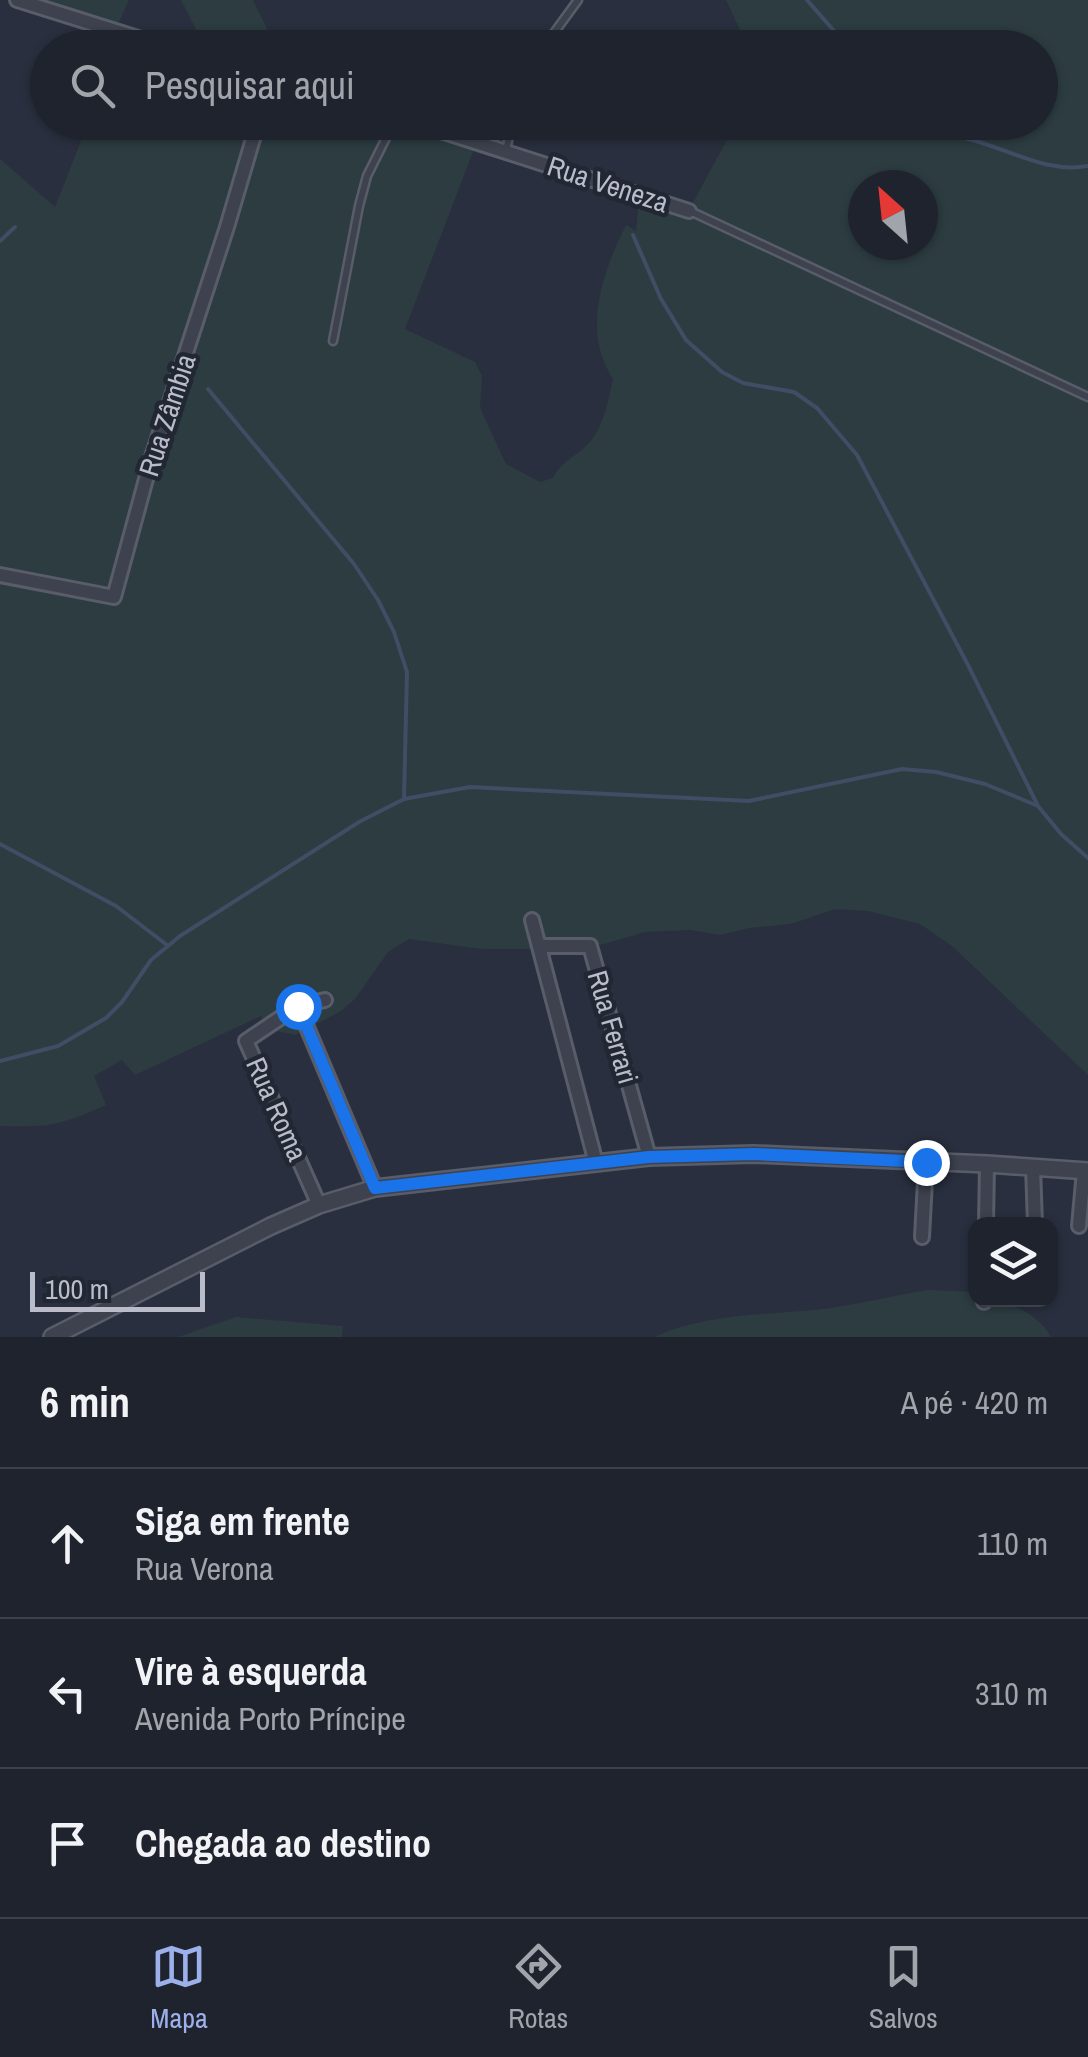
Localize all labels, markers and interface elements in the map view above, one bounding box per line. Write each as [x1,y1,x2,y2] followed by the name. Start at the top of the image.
[30,30,1058,140] search box
[65,58,120,113] icon: search
[145,60,355,111] text: Pesquisar aqui
[543,147,674,221] street label: Rua Veneza
[848,170,938,260] north arrow
[129,349,205,481] street label: Rua Zâmbia
[579,966,647,1088] street label: Rua Ferrari
[276,984,322,1030] route start
[237,1051,317,1167] street label: Rua Roma
[904,1140,950,1186] route end
[968,1217,1058,1307] map controls
[968,1217,1058,1307] button: layers
[30,1267,205,1312] scale bar
[45,1270,109,1308] text: 100 m
[40,1374,130,1430] text: 6 min
[901,1381,1048,1424] text: A pé · 420 m
[135,1496,350,1547] text: Siga em frente
[40,1516,95,1571] icon: ahead
[977,1522,1048,1565] text: 110 m
[135,1547,274,1590] text: Rua Verona
[135,1646,367,1697] text: Vire à esquerda
[40,1666,95,1721] icon: left
[975,1672,1048,1715] text: 310 m
[135,1697,406,1740] text: Avenida Porto Príncipe
[40,1816,95,1871] icon: arrive
[135,1818,431,1869] text: Chegada ao destino
[150,1939,208,2037] tab: Mapa
[508,1939,568,2037] tab: Rotas
[869,1939,938,2037] tab: Salvos

